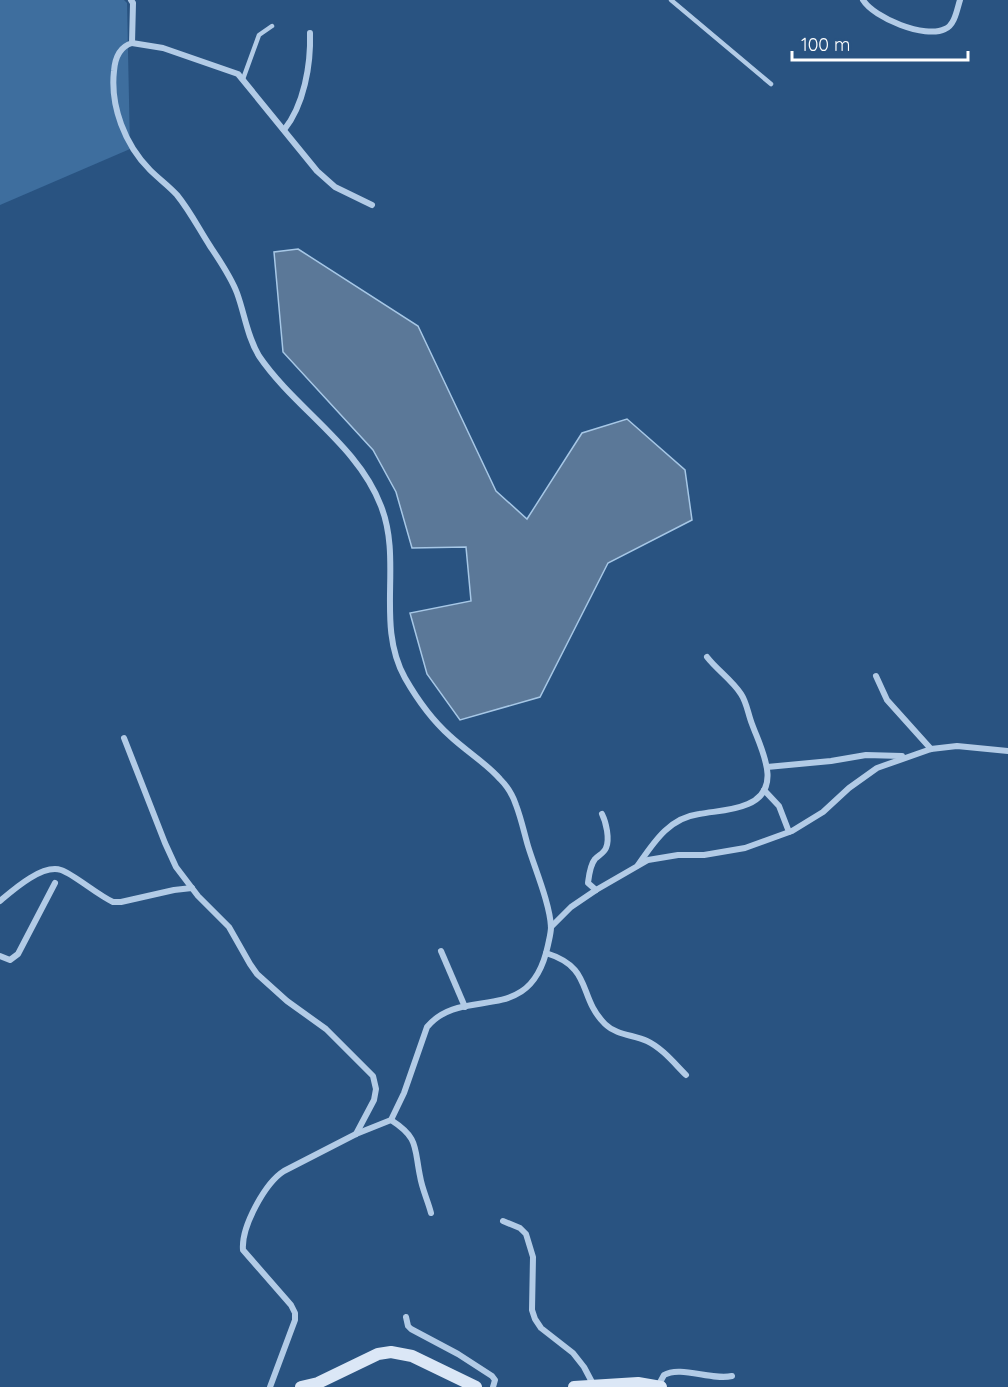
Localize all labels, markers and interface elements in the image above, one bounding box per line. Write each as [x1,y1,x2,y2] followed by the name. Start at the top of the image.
[792,24,968,62] scale bar
[801,33,850,56] text: 100 m

